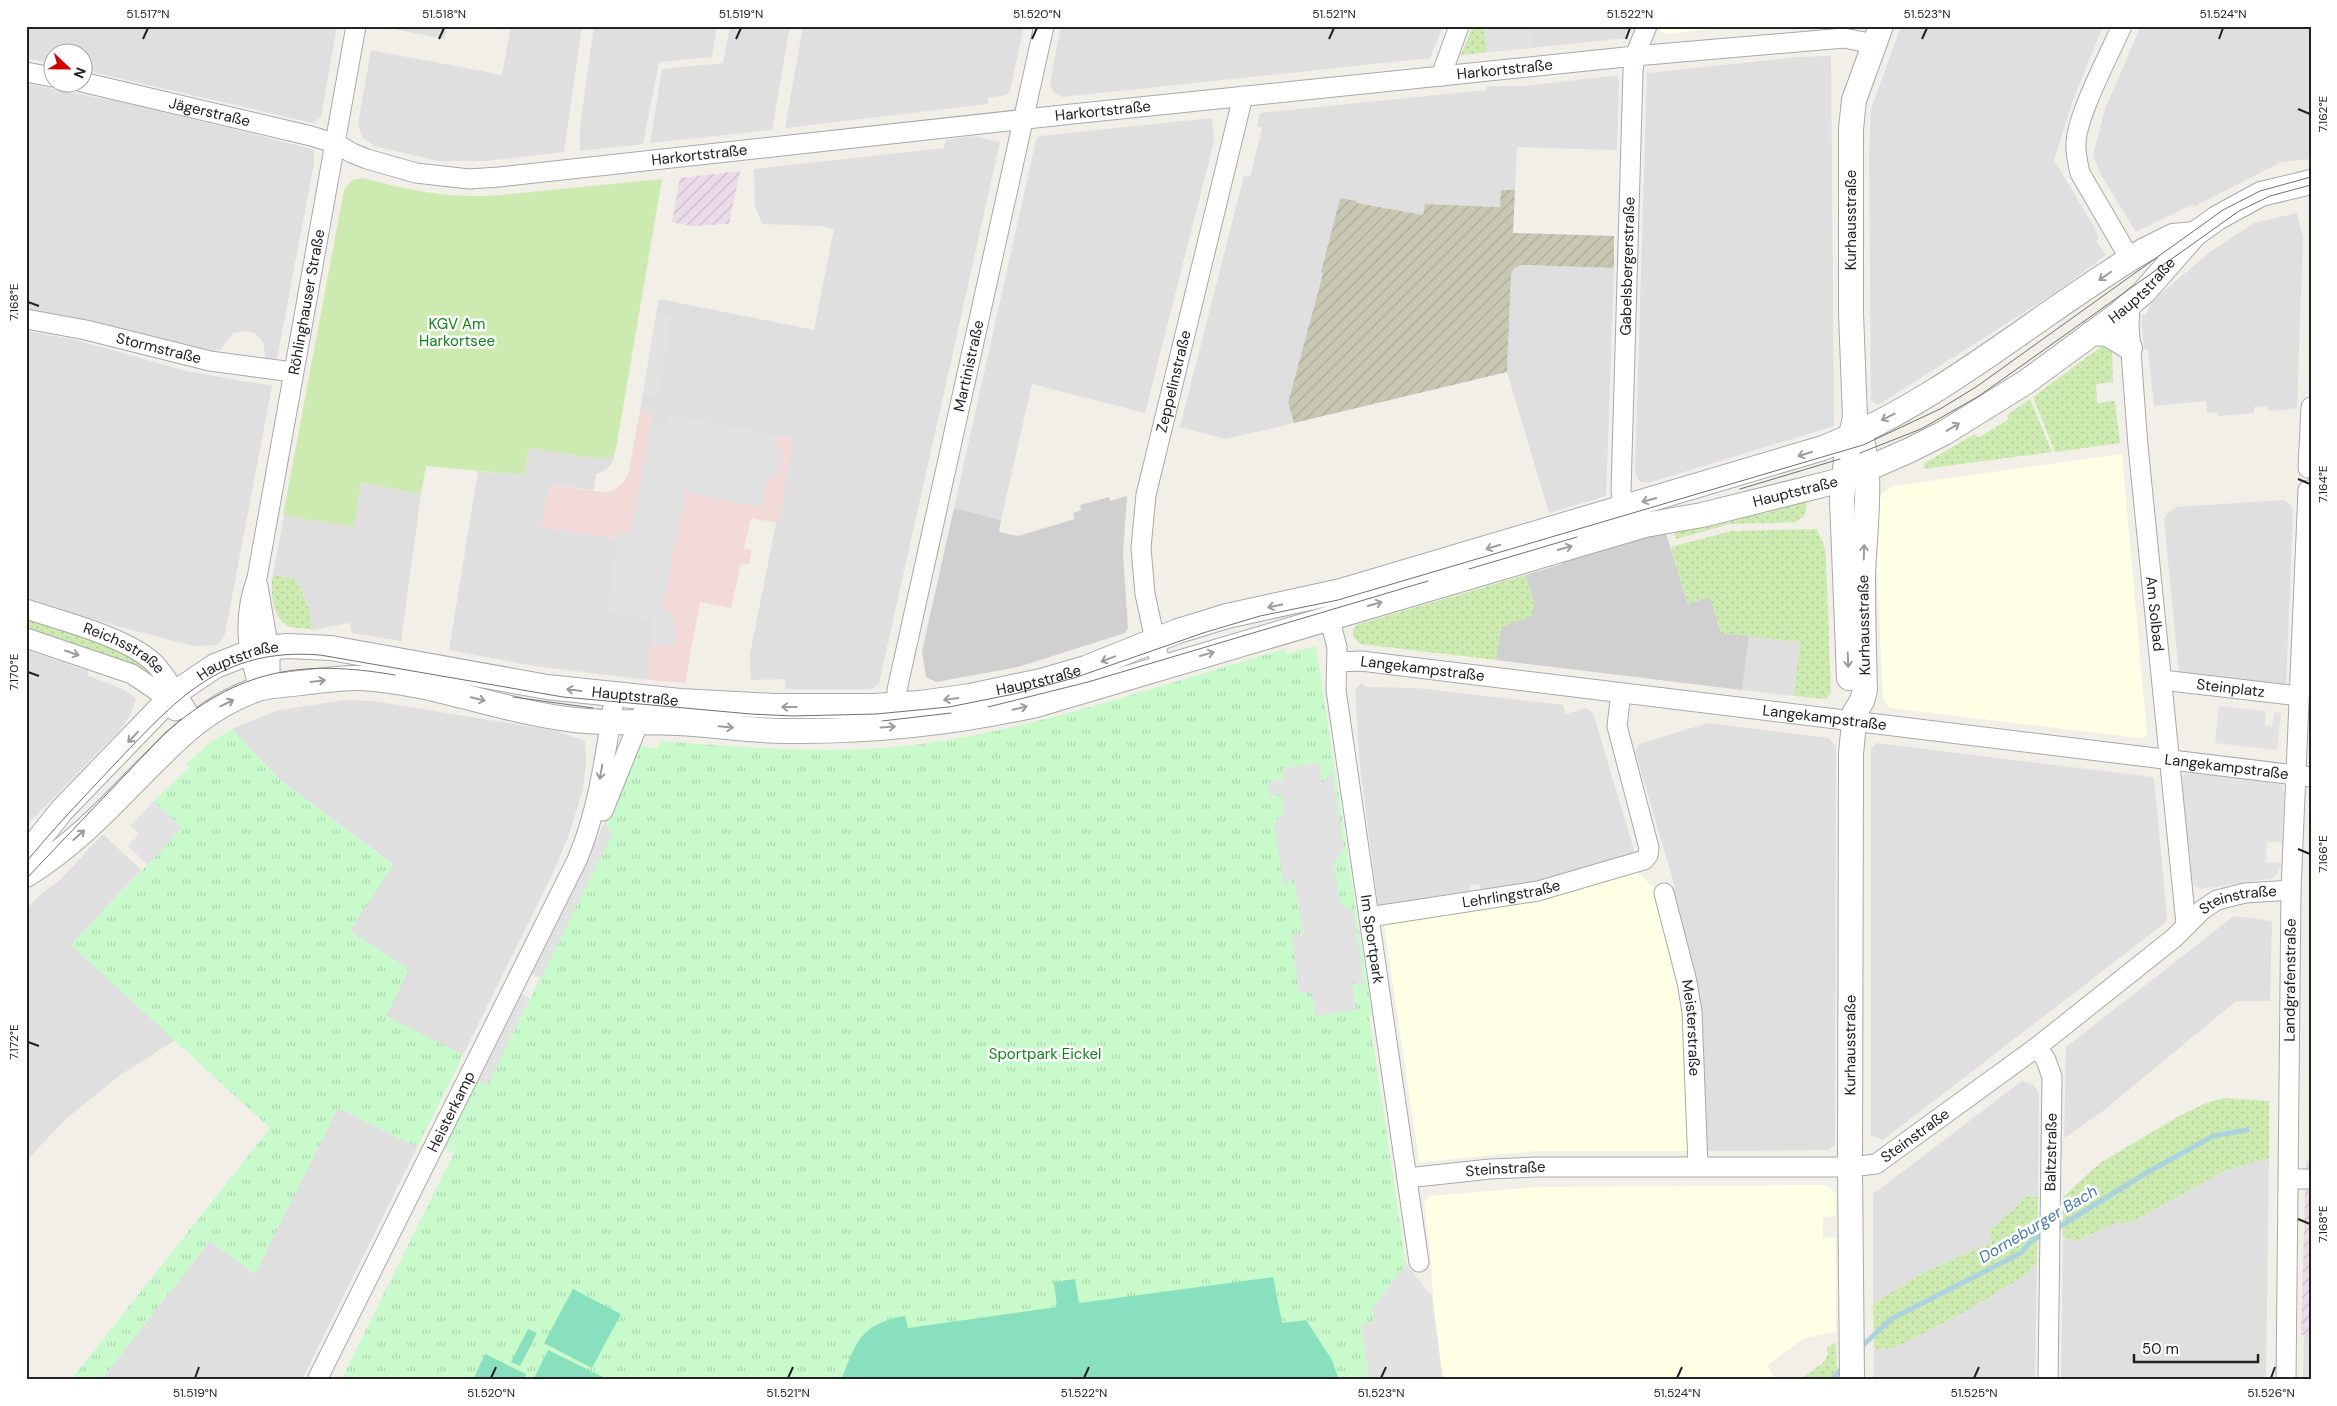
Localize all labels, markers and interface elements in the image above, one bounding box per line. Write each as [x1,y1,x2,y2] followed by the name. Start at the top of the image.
[126,6,170,22] text: 51.517°N
[422,6,466,22] text: 51.518°N
[719,6,763,22] text: 51.519°N
[1013,6,1061,22] text: 51.520°N
[1312,6,1356,22] text: 51.521°N
[1607,6,1653,22] text: 51.522°N
[1904,6,1950,22] text: 51.523°N
[2200,6,2246,22] text: 51.524°N
[42,42,92,92] north arrow
[1456,55,1554,84] street label: Harkortstraße
[70,65,90,81] text: N
[167,93,252,131] street label: Jägerstraße
[1054,96,1152,126] street label: Harkortstraße
[2315,96,2331,132] text: 7.162°E
[650,140,748,170] street label: Harkortstraße
[1841,170,1861,270] street label: Kurhausstraße
[1615,196,1639,336] street label: Gabelsbergerstraße
[284,228,329,376] street label: Röhlinghauser Straße
[2104,253,2180,328] street label: Hauptstraße
[2098,271,2112,281] one-way arrow
[6,283,22,321] text: 7.168°E
[419,314,495,351] park label: KGV Am Harkortsee
[949,318,989,413] street label: Martinistraße
[114,328,204,368] street label: Stormstraße
[1152,328,1196,435] street label: Zeppelinstraße
[1881,413,1896,422] one-way arrow
[1946,422,1960,432] one-way arrow
[1797,450,1813,460] one-way arrow
[2315,465,2331,503] text: 7.164°E
[1751,471,1840,512] street label: Hauptstraße
[1642,496,1658,506] one-way arrow
[1486,542,1502,552] one-way arrow
[1556,542,1572,552] one-way arrow
[1859,545,1869,561] one-way arrow
[1853,575,1875,675] street label: Kurhausstraße
[2141,575,2169,652] street label: Am Solbad
[1367,598,1383,608] one-way arrow
[1267,602,1283,611] one-way arrow
[81,618,169,678] street label: Reichsstraße
[193,637,280,685] street label: Hauptstraße
[64,649,80,659] one-way arrow
[1199,649,1215,659] one-way arrow
[1359,651,1486,686] street label: Langekampstraße
[1844,651,1853,667] one-way arrow
[6,653,22,690] text: 7.170°E
[1101,655,1116,664] one-way arrow
[994,660,1083,700] street label: Hauptstraße
[2195,674,2266,702] street label: Steinplatz
[310,676,326,686] one-way arrow
[591,682,680,711] street label: Hauptstraße
[567,685,583,695] one-way arrow
[943,694,959,704] one-way arrow
[470,695,486,704] one-way arrow
[219,698,234,707] one-way arrow
[1761,700,1888,735] street label: Langekampstraße
[781,702,797,712] one-way arrow
[1012,703,1028,712] one-way arrow
[717,722,733,731] one-way arrow
[880,722,896,731] one-way arrow
[127,730,139,743] one-way arrow
[2163,749,2290,784] street label: Langekampstraße
[596,763,606,779] one-way arrow
[73,829,86,841] one-way arrow
[2315,835,2331,873] text: 7.166°E
[1461,875,1563,913] street label: Lehrlingstraße
[2195,881,2277,919] street label: Steinstraße
[1356,893,1389,986] street label: Im Sportpark
[2279,918,2301,1042] street label: Landgrafenstraße
[1677,978,1704,1076] street label: Meisterstraße
[1840,995,1860,1095] street label: Kurhausstraße
[6,1024,22,1060] text: 7.172°E
[989,1044,1101,1064] park label: Sportpark Eickel
[423,1068,480,1155] street label: Heisterkamp
[1877,1104,1953,1167] street label: Steinstraße
[2040,1113,2062,1191] street label: Baltzstraße
[1464,1157,1546,1182] street label: Steinstraße
[1975,1180,2101,1268] water label: Dorneburger Bach
[2315,1205,2331,1243] text: 7.168°E
[2134,1331,2258,1363] scale bar
[2142,1339,2179,1359] text: 50 m
[173,1385,217,1401] text: 51.519°N
[467,1385,515,1401] text: 51.520°N
[766,1385,810,1401] text: 51.521°N
[1061,1385,1107,1401] text: 51.522°N
[1358,1385,1404,1401] text: 51.523°N
[1654,1385,1700,1401] text: 51.524°N
[1950,1385,1998,1401] text: 51.525°N
[2247,1385,2295,1401] text: 51.526°N

